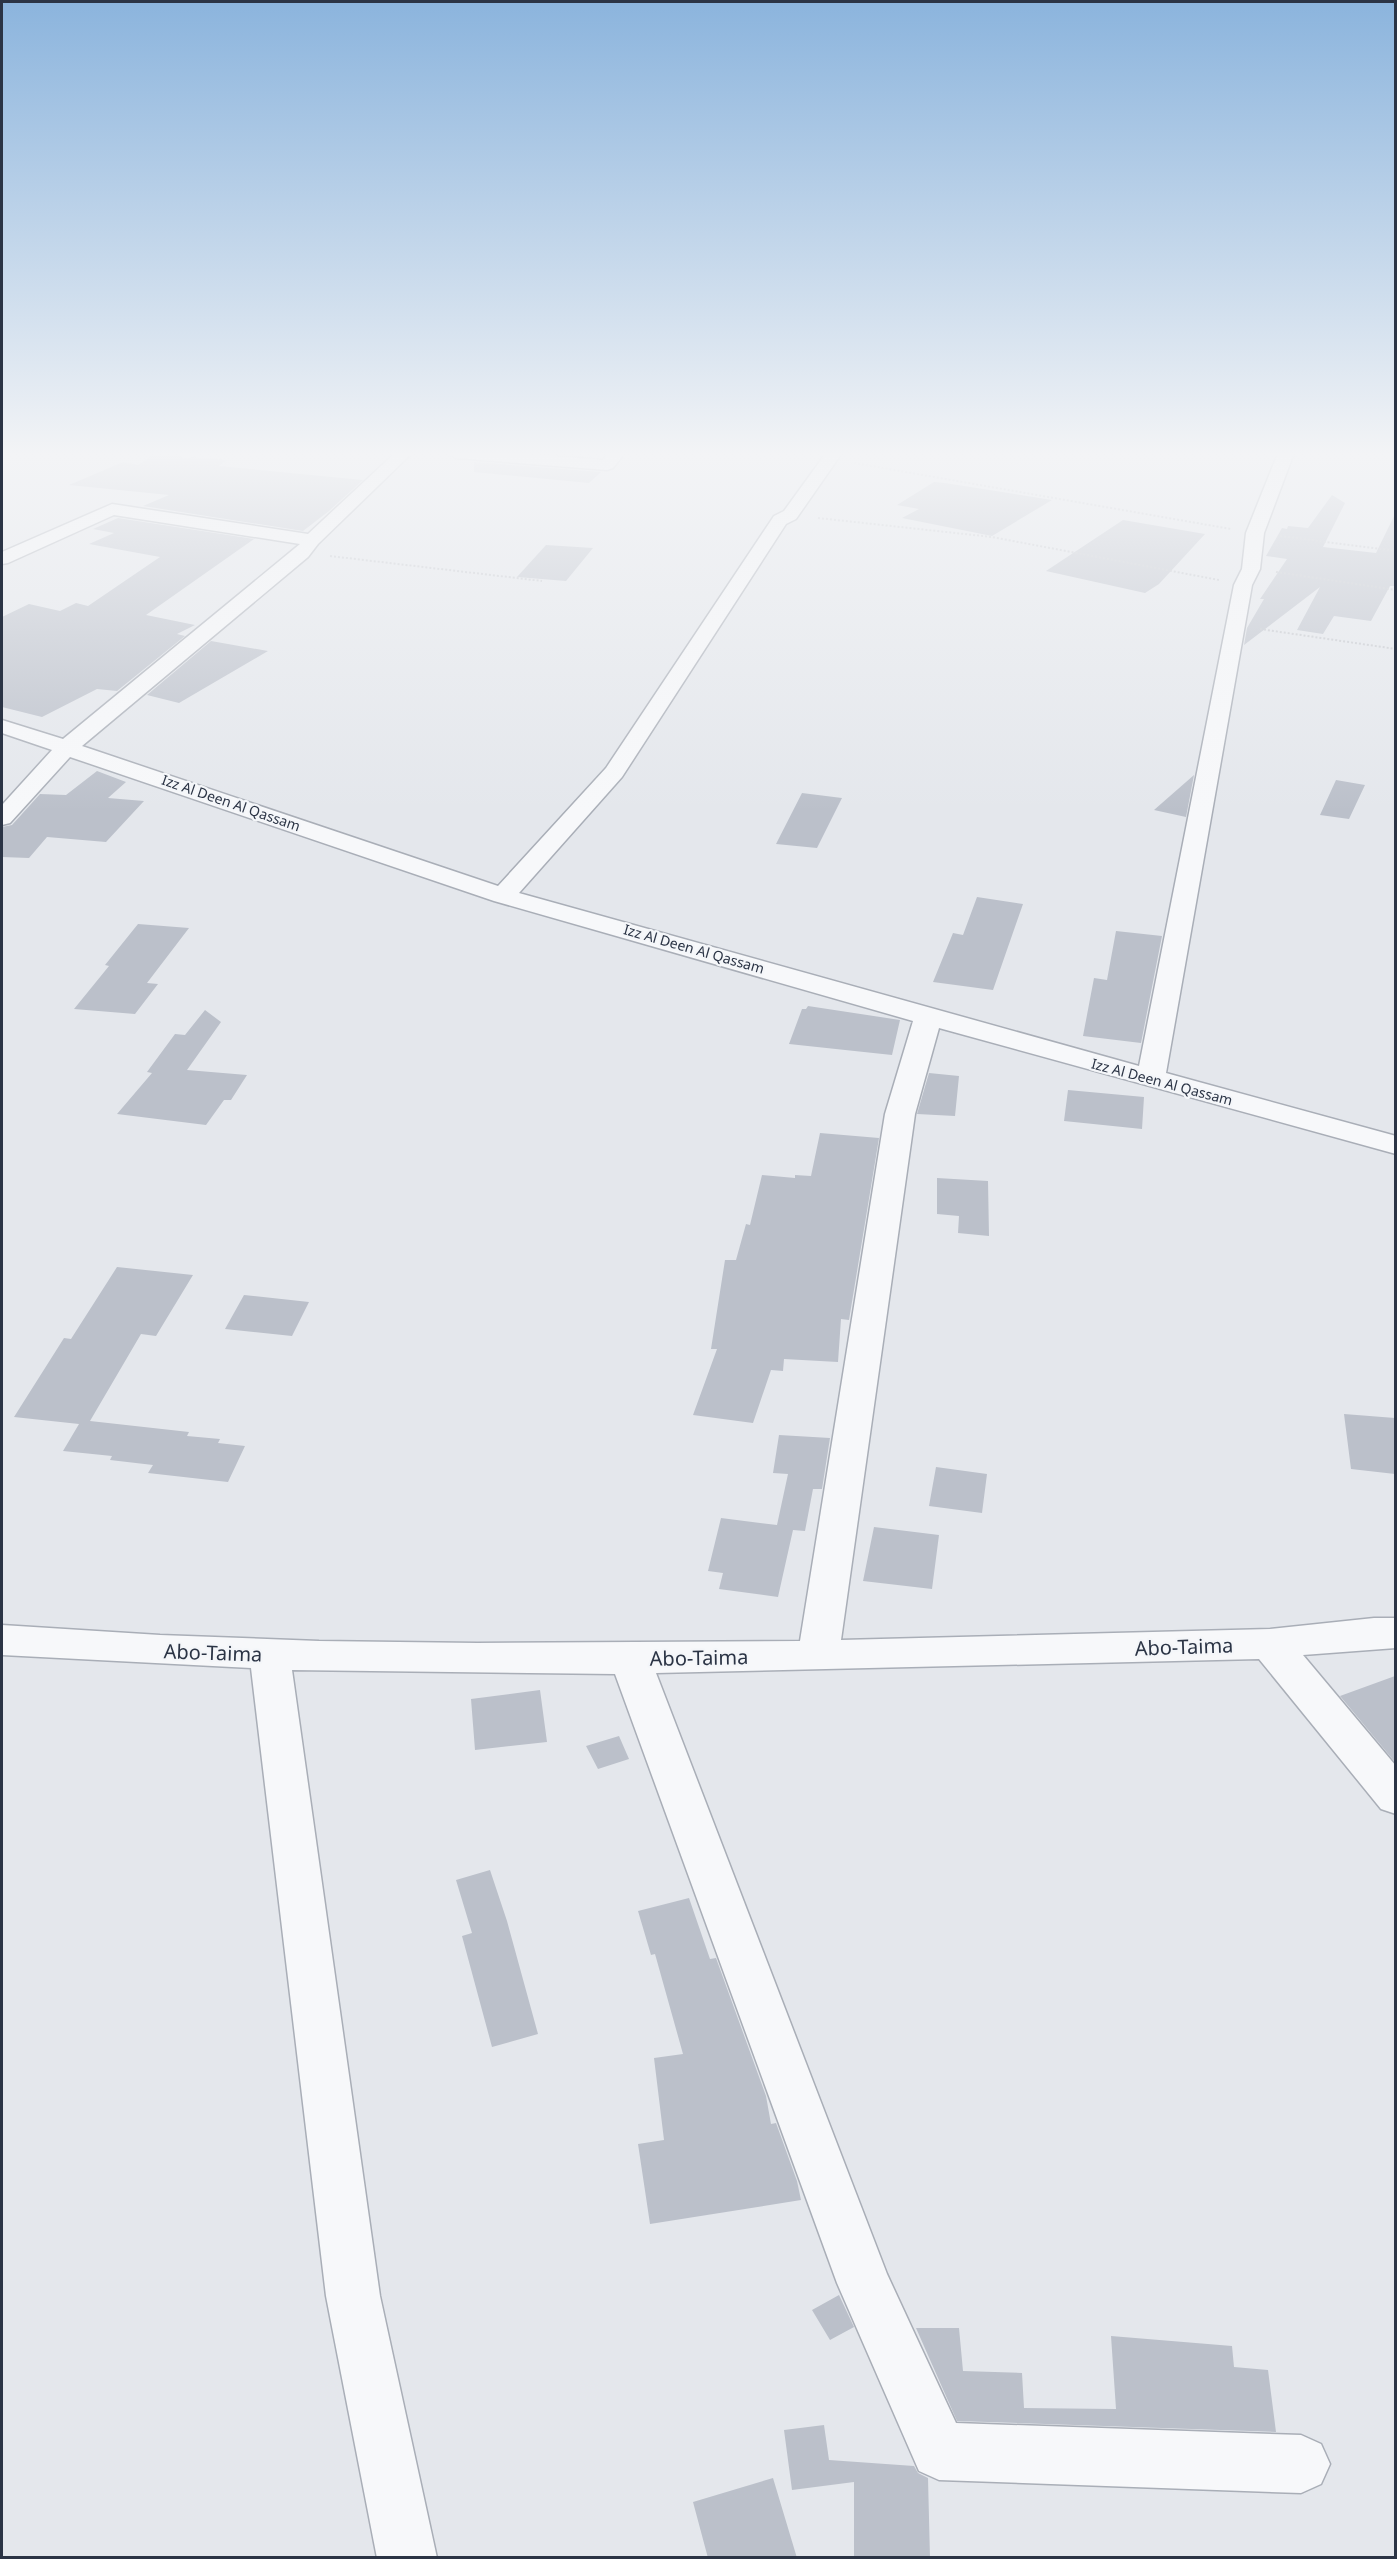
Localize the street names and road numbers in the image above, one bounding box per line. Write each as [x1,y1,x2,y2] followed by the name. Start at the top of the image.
[159,770,303,835] street label: Izz Al Deen Al Qassam
[622,919,767,978] street label: Izz Al Deen Al Qassam
[1089,1054,1235,1110] street label: Izz Al Deen Al Qassam
[1134,1631,1234,1662] street label: Abo-Taima
[163,1637,263,1668] street label: Abo-Taima
[649,1643,749,1672] street label: Abo-Taima

